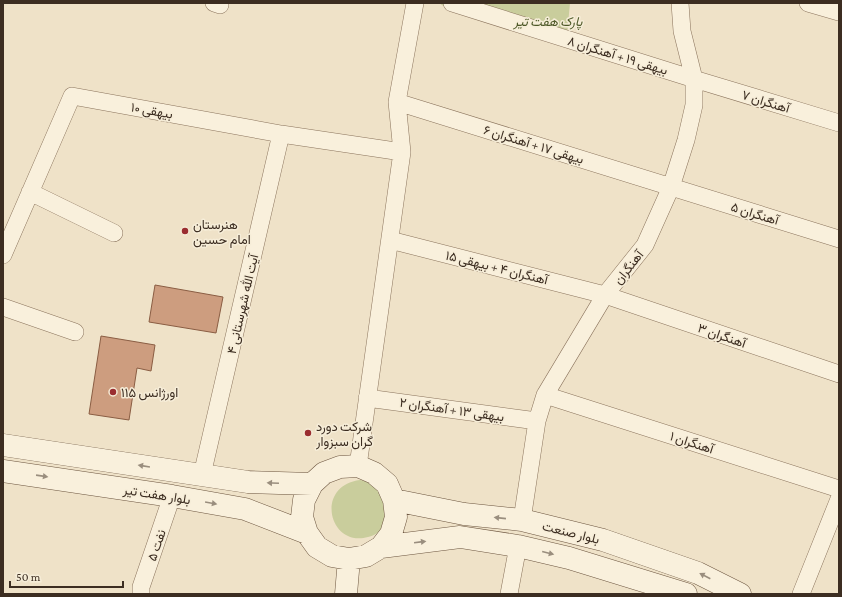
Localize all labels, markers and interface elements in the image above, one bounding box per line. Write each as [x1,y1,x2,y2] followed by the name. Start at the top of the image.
[513,14,583,31] park label: پارک هفت تیر
[566,33,670,79] street label: بیهقی ۱۹ + آهنگران ۸
[740,87,792,117] street label: آهنگران ۷
[130,99,174,123] street label: بیهقی ۱۰
[482,122,586,168] street label: بیهقی ۱۷ + آهنگران ۶
[729,199,781,229] street label: آهنگران ۵
[193,217,251,248] place label: هنرستان امام حسین
[180,226,190,236] marker: هنرستان امام حسین
[444,247,551,289] street label: آهنگران ۴ + بیهقی ۱۵
[610,247,648,288] street label: آهنگران
[224,252,262,356] street label: آیت الله شهرستانی ۴
[695,320,749,352] street label: آهنگران ۳
[121,385,178,401] place label: اورژانس ۱۱۵
[108,387,118,397] marker: اورژانس ۱۱۵
[399,395,505,425] street label: بیهقی ۱۳ + آهنگران ۲
[315,419,373,450] place label: شرکت دورد گران سبزوار
[303,428,313,438] marker: شرکت دورد گران سبزوار
[668,428,717,458] street label: آهنگران ۱
[138,463,150,469] one-way arrow
[36,473,48,479] one-way arrow
[267,479,279,486] one-way arrow
[121,482,192,508] street label: بلوار هفت تیر
[205,500,218,506] one-way arrow
[494,515,506,521] one-way arrow
[540,518,601,548] street label: بلوار صنعت
[144,527,169,563] street label: نفت ۵
[414,539,426,545] one-way arrow
[542,551,554,557] one-way arrow
[10,563,123,589] scale bar
[16,570,41,584] text: 50 m
[700,573,711,579] one-way arrow

